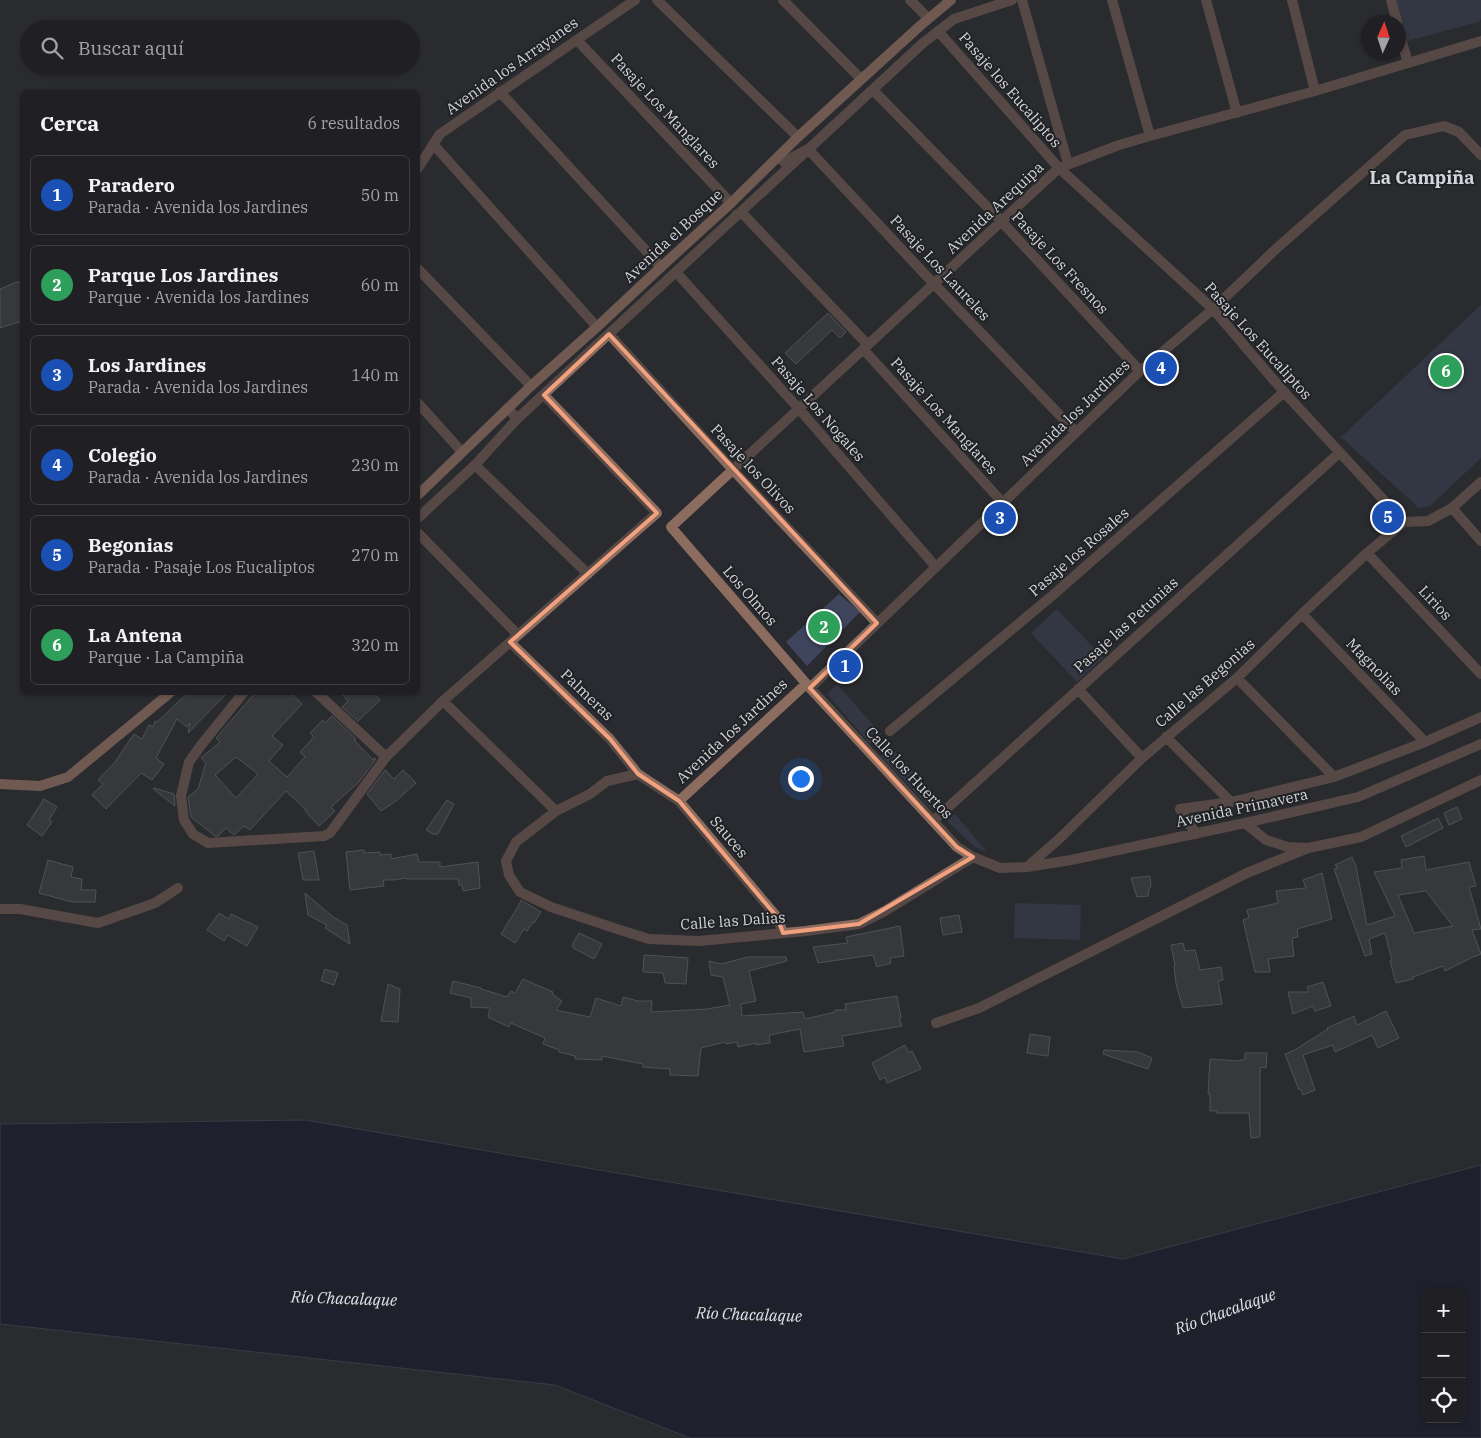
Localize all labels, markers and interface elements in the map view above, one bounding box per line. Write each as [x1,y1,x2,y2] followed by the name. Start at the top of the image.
[442,13,582,118] street label: Avenida los Arrayanes
[1361,15,1406,60] north arrow
[20,20,420,75] search box
[955,28,1066,151] street label: Pasaje los Eucaliptos
[38,34,66,62] icon: search
[78,36,184,60] text: Buscar aquí
[607,49,724,172] street label: Pasaje Los Manglares
[40,109,99,137] text: Cerca
[308,113,400,133] text: 6 resultados
[942,158,1047,258] street label: Avenida Arequipa
[1370,166,1474,189] district label: La Campiña
[88,173,175,197] text: Paradero
[52,185,62,205] text: 1
[361,185,399,205] text: 50 m
[619,185,726,287] street label: Avenida el Bosque
[88,197,308,217] text: Parada · Avenida los Jardines
[1008,207,1113,318] street label: Pasaje Los Fresnos
[886,211,994,325] street label: Pasaje Los Laureles
[88,263,278,287] text: Parque Los Jardines
[52,275,62,295] text: 2
[361,275,399,295] text: 60 m
[1201,278,1316,403] street label: Pasaje Los Eucaliptos
[88,287,309,307] text: Parque · Avenida los Jardines
[1145,349,1177,387] pin: 4
[767,352,869,465] street label: Pasaje Los Nogales
[1430,352,1462,390] pin: 6
[88,353,206,377] text: Los Jardines
[887,353,1002,478] street label: Pasaje Los Manglares
[1016,355,1133,470] street label: Avenida los Jardines
[52,365,62,385] text: 3
[351,365,399,385] text: 140 m
[88,377,308,397] text: Parada · Avenida los Jardines
[707,420,800,518] street label: Pasaje los Olivos
[88,443,157,467] text: Colegio
[52,455,62,475] text: 4
[351,455,399,475] text: 230 m
[88,467,308,487] text: Parada · Avenida los Jardines
[1372,498,1404,536] pin: 5
[984,499,1016,537] pin: 3
[1025,503,1133,600] street label: Pasaje los Rosales
[88,533,173,557] text: Begonias
[52,545,62,565] text: 5
[351,545,399,565] text: 270 m
[88,557,315,577] text: Parada · Pasaje Los Eucaliptos
[719,562,782,630] street label: Los Olmos
[1070,573,1182,676] street label: Pasaje las Petunias
[1415,581,1456,624] street label: Lirios
[808,608,840,646] pin: 2
[88,623,182,647] text: La Antena
[1151,634,1259,731] street label: Calle las Begonias
[1342,634,1406,699] street label: Magnolias
[52,635,62,655] text: 6
[351,635,399,655] text: 320 m
[88,647,244,667] text: Parque · La Campiña
[829,647,861,685] pin: 1
[557,665,618,725] street label: Palmeras
[672,674,791,787] street label: Avenida los Jardines
[862,723,957,823] street label: Calle los Huertos
[788,766,814,792] your location
[1174,784,1310,831] street label: Avenida Primavera
[706,812,752,862] street label: Sauces
[680,907,786,934] street label: Calle las Dalias
[1171,1283,1278,1339] water label: Río Chacalaque
[290,1286,397,1310] water label: Río Chacalaque
[1421,1288,1466,1423] map controls
[1421,1288,1466,1333] button: +
[695,1302,802,1326] water label: Río Chacalaque
[1421,1333,1466,1378] button: −
[1421,1378,1466,1423] button: locate

